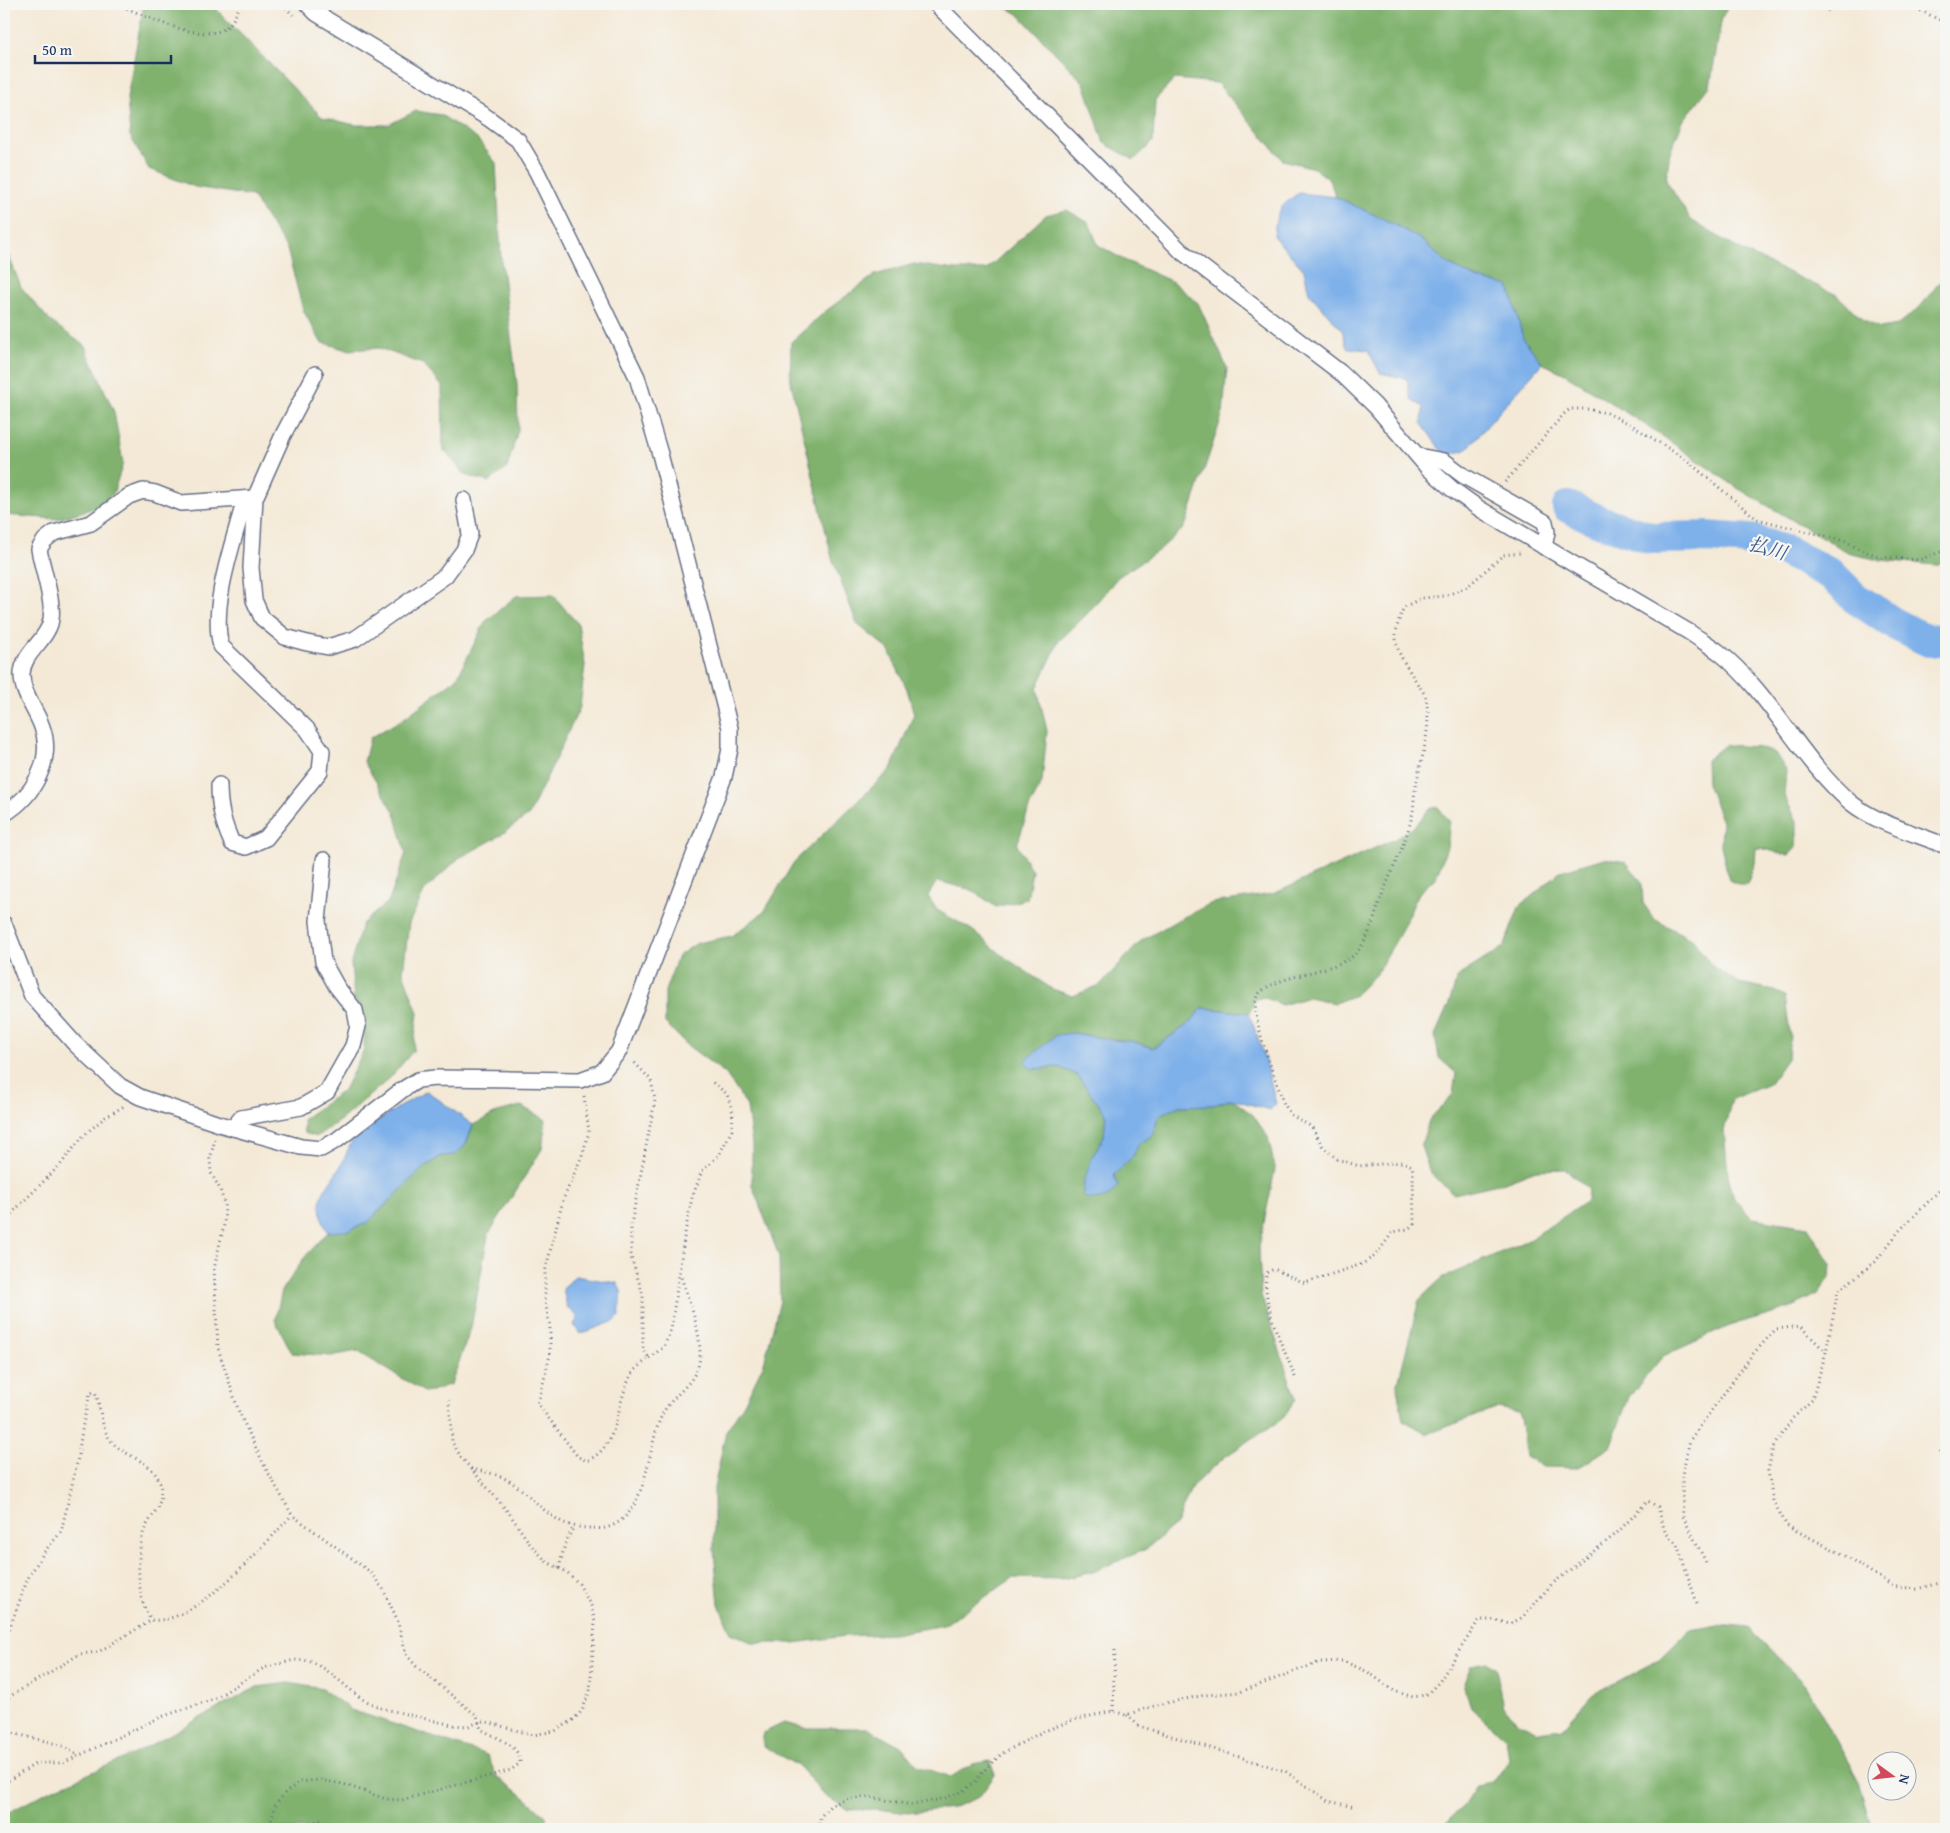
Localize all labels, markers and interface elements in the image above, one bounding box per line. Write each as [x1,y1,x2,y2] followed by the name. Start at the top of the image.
[35,32,171,64] scale bar
[42,39,73,60] text: 50 m
[1746,529,1792,567] water label: 払川
[1868,1750,1918,1800] north arrow
[1894,1772,1915,1787] text: N

